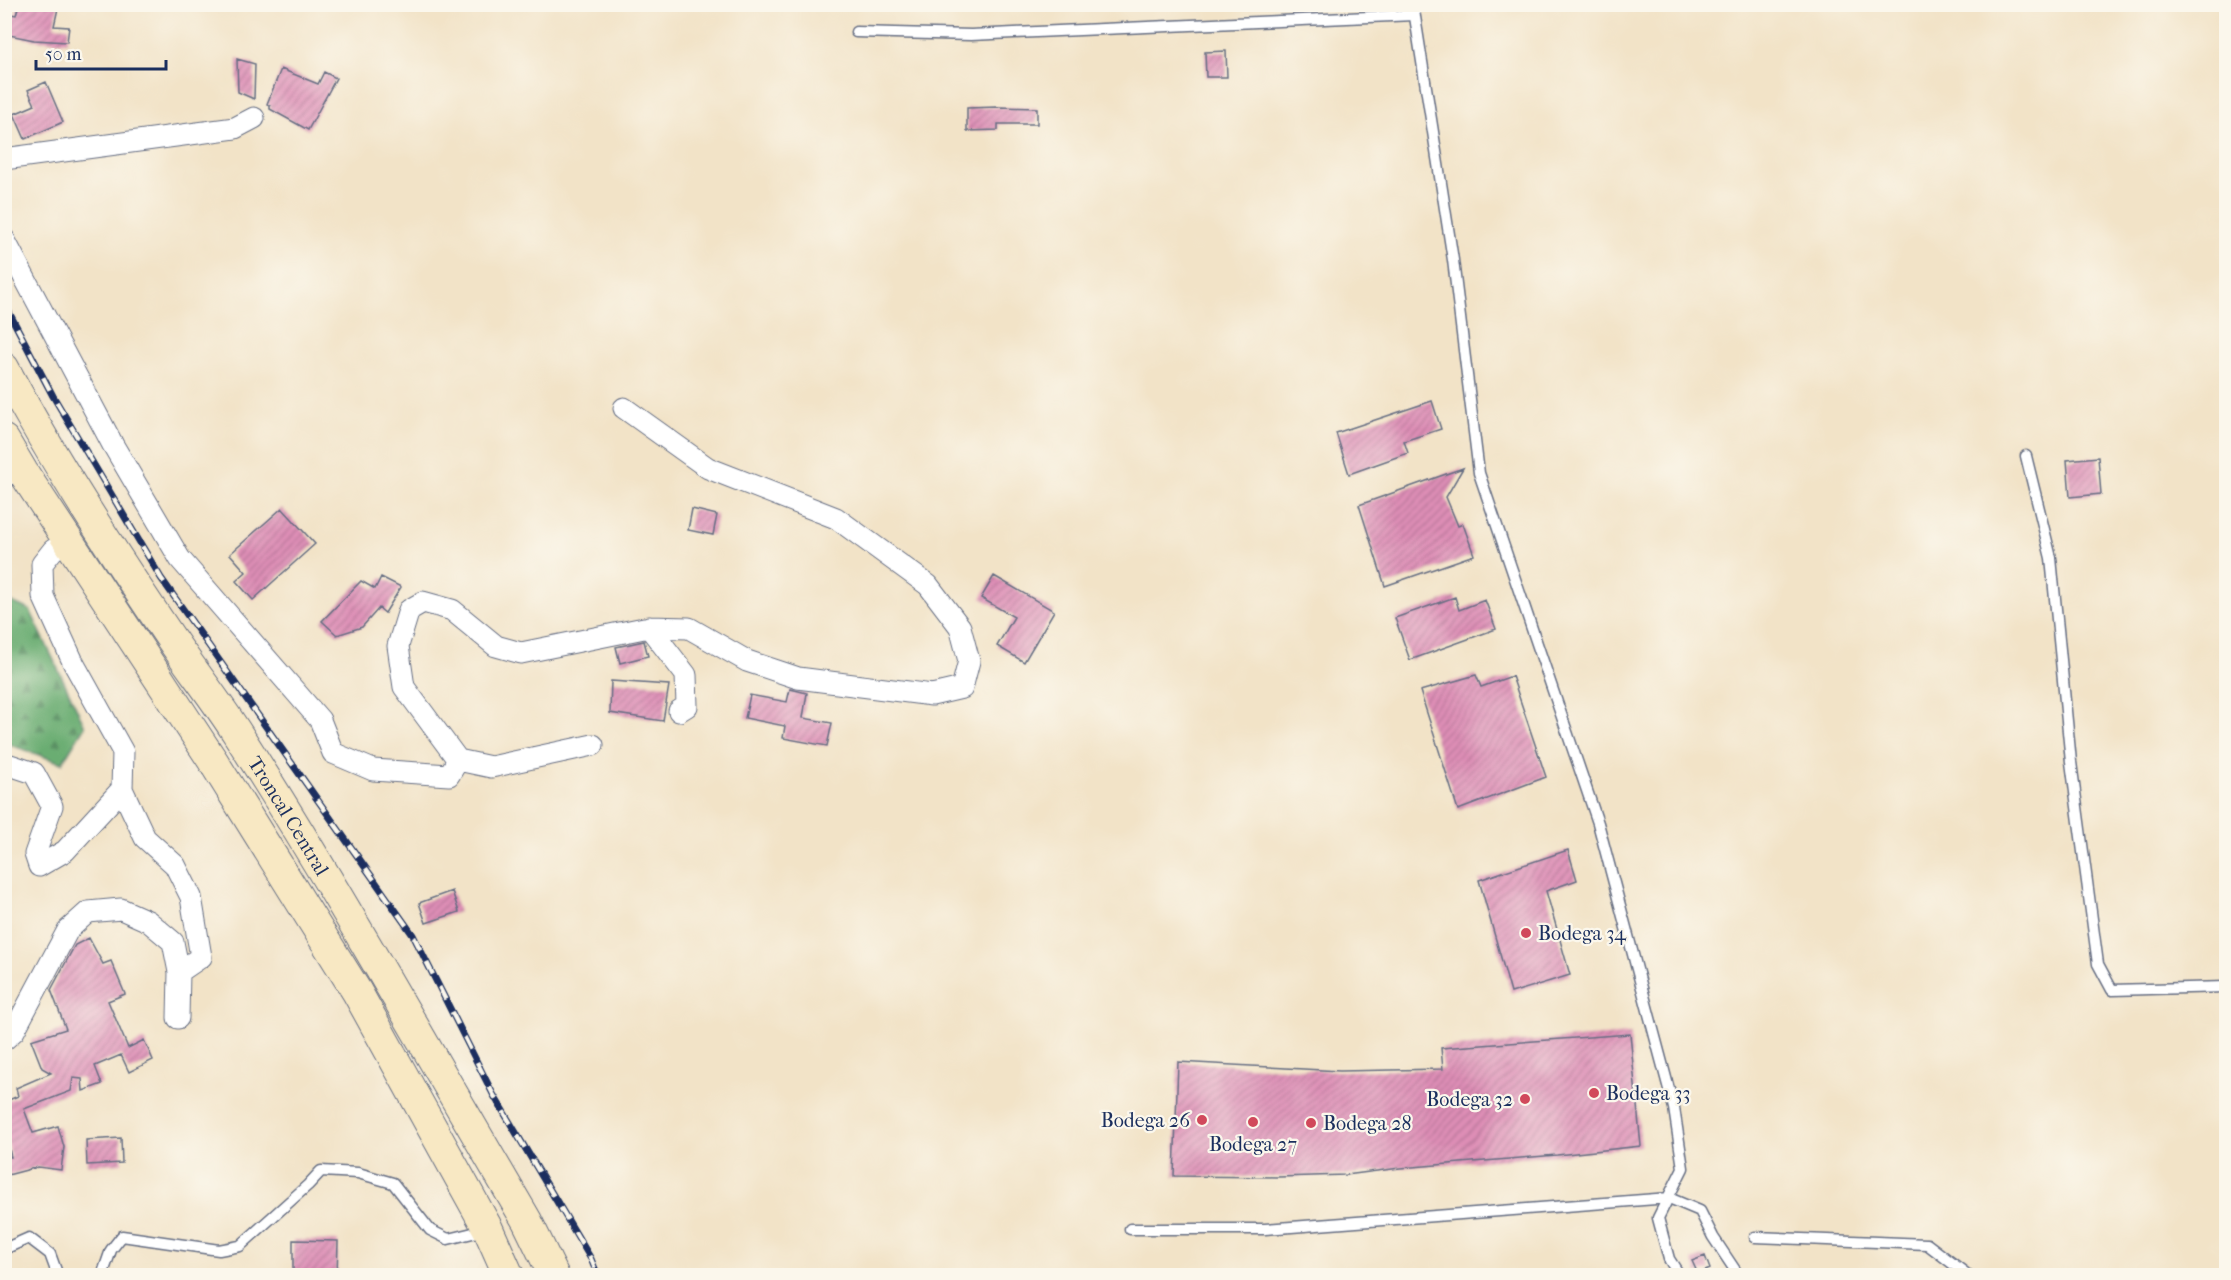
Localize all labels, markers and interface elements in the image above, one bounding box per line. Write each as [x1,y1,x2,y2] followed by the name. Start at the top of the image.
[36,33,166,71] scale bar
[45,44,82,65] text: 50 m
[243,752,334,880] street label: Troncal Central
[1538,922,1627,945] place label: Bodega 34
[1519,926,1533,940] marker: Bodega 34
[1606,1082,1691,1105] place label: Bodega 33
[1587,1086,1601,1100] marker: Bodega 33
[1426,1088,1513,1111] place label: Bodega 32
[1518,1092,1532,1106] marker: Bodega 32
[1101,1109,1190,1132] place label: Bodega 26
[1323,1112,1412,1135] place label: Bodega 28
[1195,1113,1209,1127] marker: Bodega 26
[1246,1115,1260,1129] marker: Bodega 27
[1304,1116,1318,1130] marker: Bodega 28
[1209,1133,1297,1156] place label: Bodega 27

